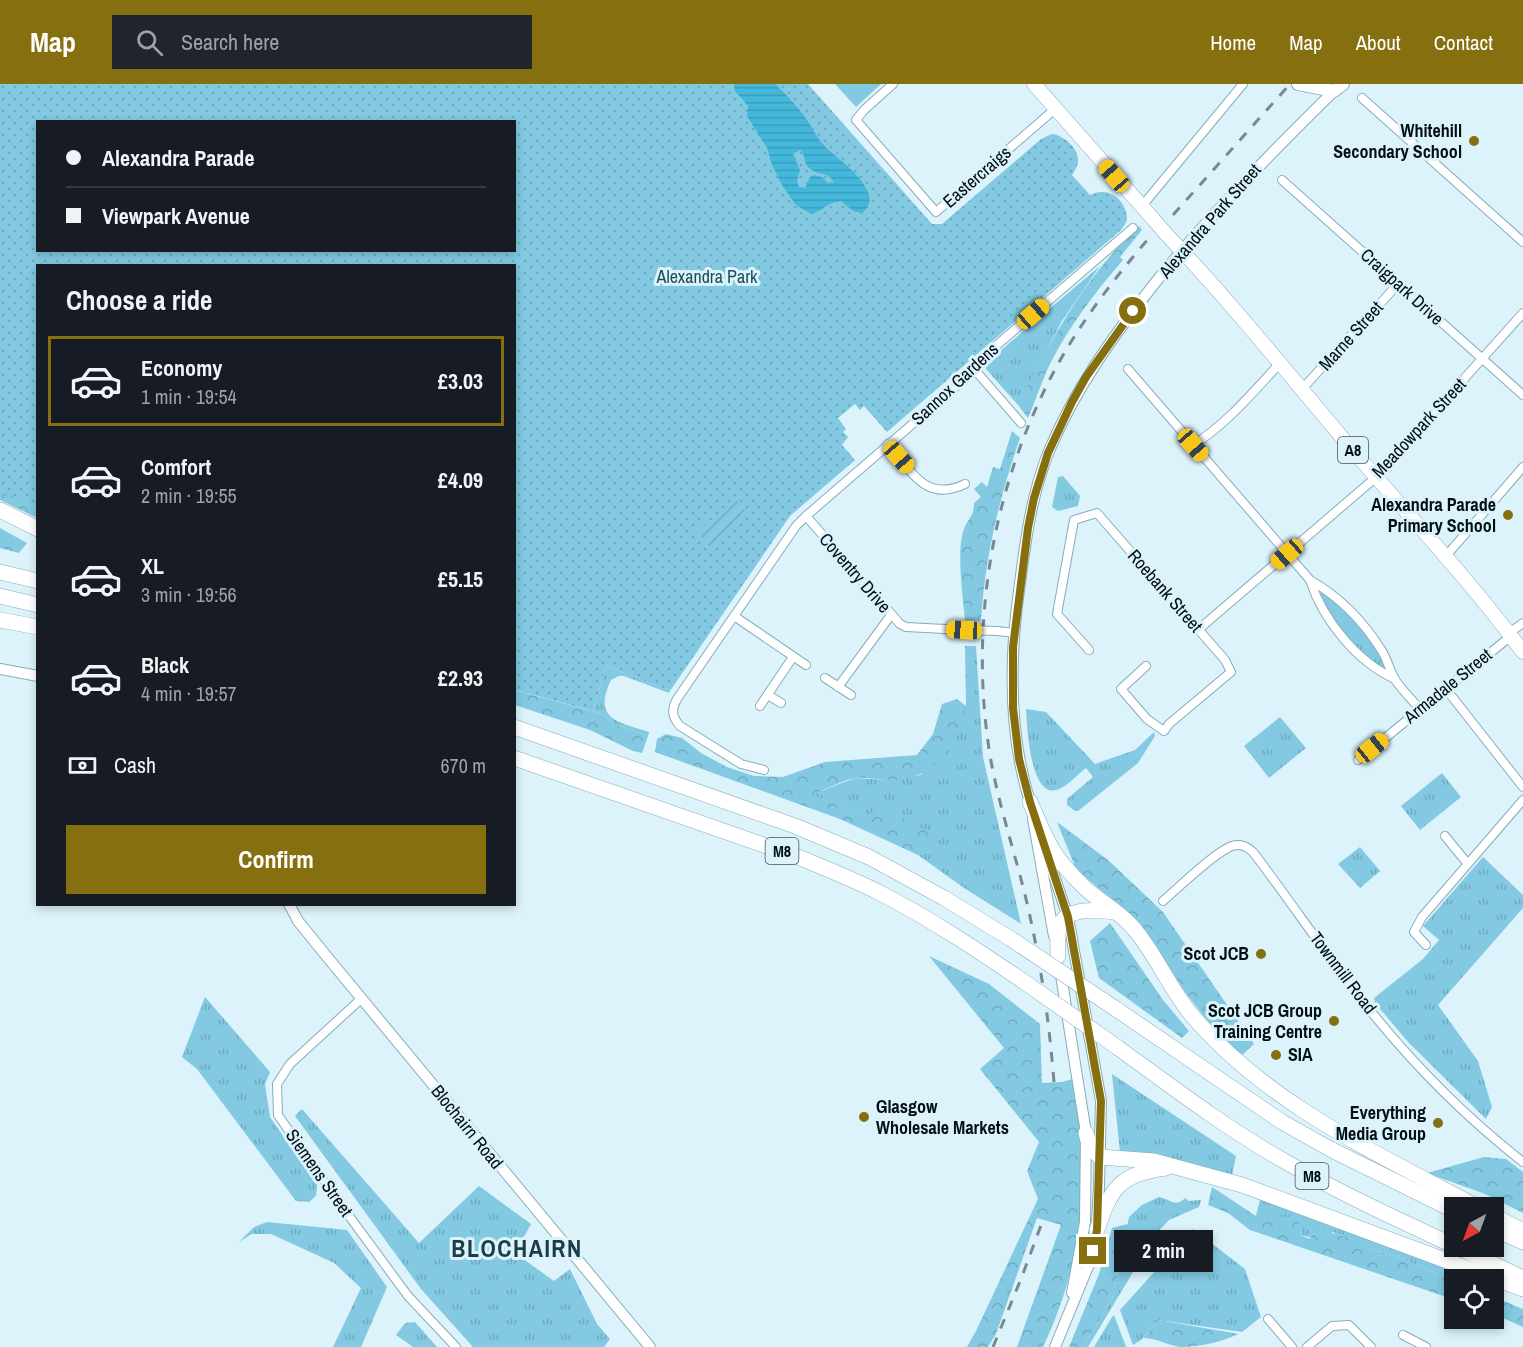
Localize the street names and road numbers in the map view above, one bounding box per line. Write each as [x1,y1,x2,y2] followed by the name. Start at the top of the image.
[937,140,1016,213] street label: Eastercraigs
[1152,158,1266,284] street label: Alexandra Park Street
[1355,242,1449,331] street label: Craigpark Drive
[1313,296,1388,376] street label: Marne Street
[906,337,1004,431] street label: Sannox Gardens
[1366,372,1471,483] street label: Meadowpark Street
[1338,437,1368,463] road number: A8
[814,527,897,618] street label: Coventry Drive
[1122,544,1208,638] street label: Roebank Street
[1398,642,1497,730] street label: Armadale Street
[766,838,798,864] road number: M8
[1304,927,1383,1019] street label: Townmill Road
[426,1079,509,1174] street label: Blochairn Road
[280,1124,359,1222] street label: Siemens Street
[1296,1163,1328,1189] road number: M8

